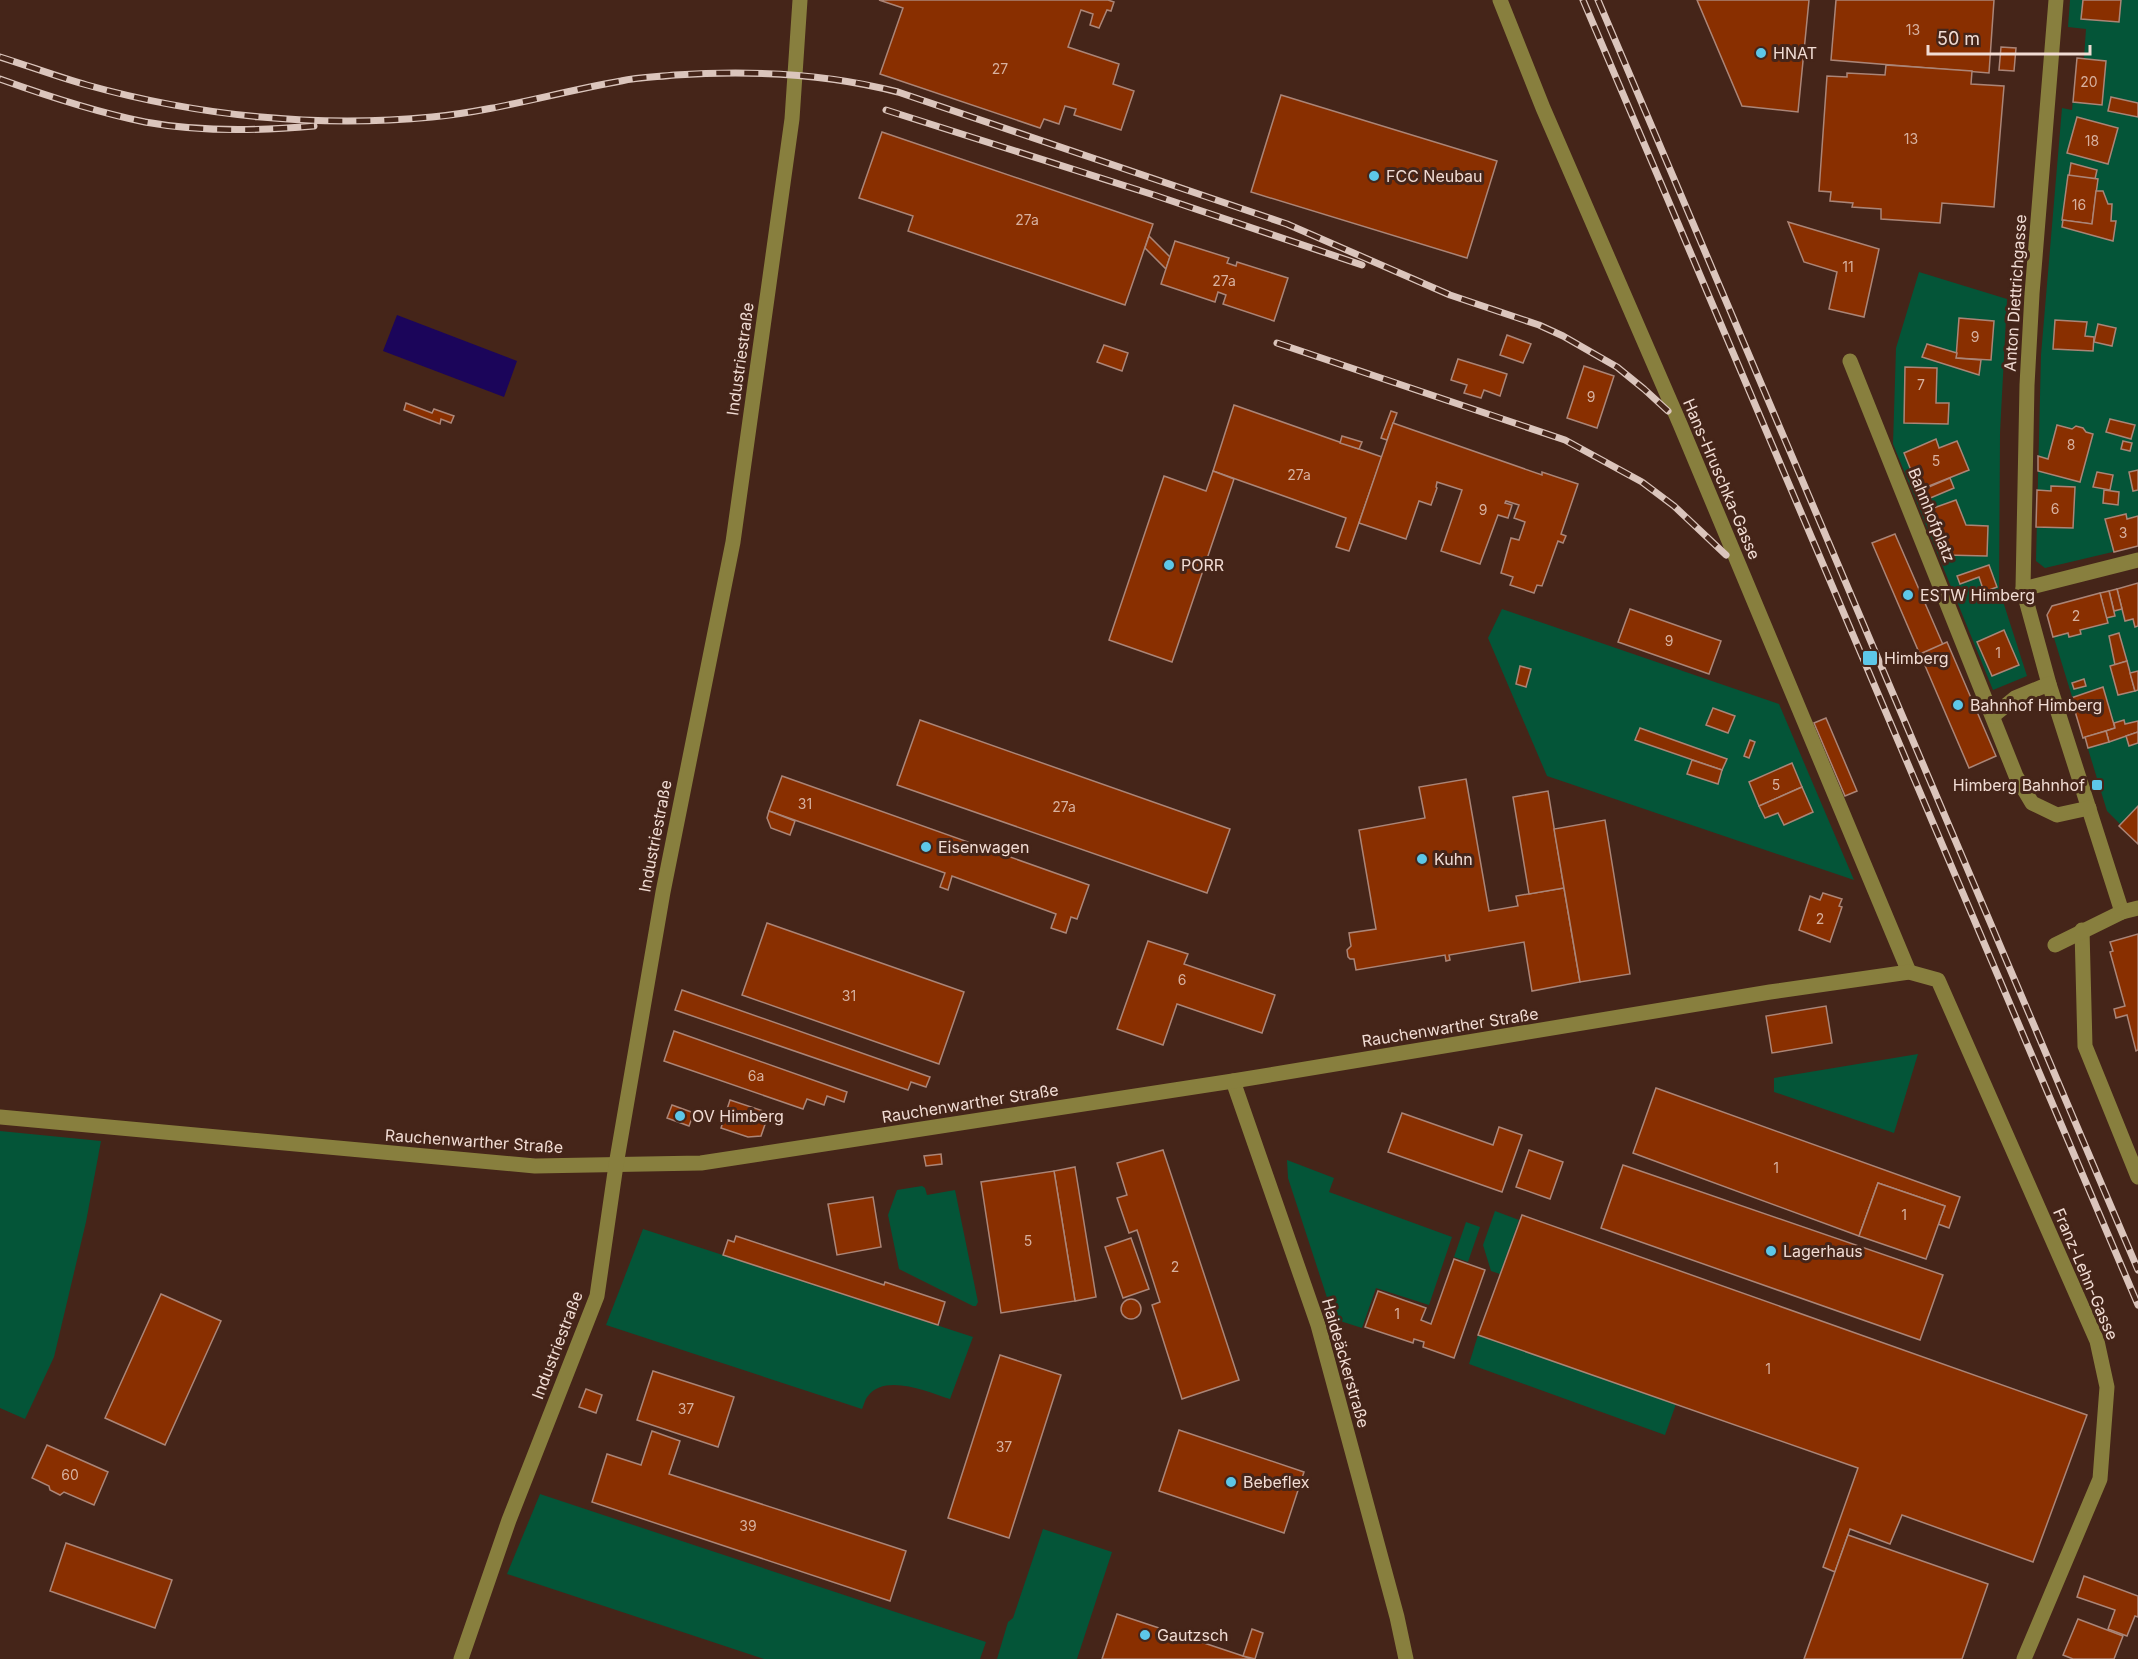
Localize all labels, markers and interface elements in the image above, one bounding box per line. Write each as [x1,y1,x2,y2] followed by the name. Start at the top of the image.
[1928,18,2090,56] scale bar
[1906,21,1920,38] house number: 13
[1937,28,1980,49] text: 50 m
[1773,43,1817,63] place label: HNAT
[1754,46,1768,60] marker: HNAT
[992,60,1008,77] house number: 27
[2080,73,2098,90] house number: 20
[1904,130,1918,147] house number: 13
[2085,132,2099,149] house number: 18
[1386,166,1483,186] place label: FCC Neubau
[1367,169,1381,183] marker: FCC Neubau
[2072,196,2086,213] house number: 16
[1015,211,1039,228] house number: 27a
[2000,214,2030,372] street label: Anton Diettrichgasse
[1842,258,1854,275] house number: 11
[1212,272,1236,289] house number: 27a
[722,301,758,417] street label: Industriestraße
[1971,328,1979,345] house number: 9
[1917,376,1925,393] house number: 7
[1587,388,1595,405] house number: 9
[1679,396,1765,562] street label: Hans-Hruschka-Gasse
[2067,436,2075,453] house number: 8
[1932,452,1940,469] house number: 5
[1904,465,1960,565] street label: Bahnhofplatz
[1287,466,1311,483] house number: 27a
[2051,500,2059,517] house number: 6
[1479,501,1487,518] house number: 9
[2119,524,2127,541] house number: 3
[1181,555,1224,575] place label: PORR
[1162,558,1176,572] marker: PORR
[1920,585,2035,605] place label: ESTW Himberg
[1901,588,1915,602] marker: ESTW Himberg
[2072,607,2080,624] house number: 2
[1665,632,1673,649] house number: 9
[1995,644,2001,661] house number: 1
[1884,648,1948,668] place label: Himberg
[1861,649,1879,667] marker: Himberg
[1970,695,2102,715] place label: Bahnhof Himberg
[1951,698,1965,712] marker: Bahnhof Himberg
[1953,775,2085,795] place label: Himberg Bahnhof
[1772,776,1780,793] house number: 5
[634,778,676,894] street label: Industriestraße
[2090,778,2104,792] marker: Himberg Bahnhof
[798,795,812,812] house number: 31
[1052,798,1076,815] house number: 27a
[938,837,1029,857] place label: Eisenwagen
[919,840,933,854] marker: Eisenwagen
[1434,849,1473,869] place label: Kuhn
[1415,852,1429,866] marker: Kuhn
[1816,910,1824,927] house number: 2
[1178,971,1186,988] house number: 6
[842,987,856,1004] house number: 31
[1360,1003,1540,1051] street label: Rauchenwarther Straße
[748,1067,764,1084] house number: 6a
[880,1079,1060,1127] street label: Rauchenwarther Straße
[692,1106,784,1126] place label: OV Himberg
[673,1109,687,1123] marker: OV Himberg
[384,1125,564,1157] street label: Rauchenwarther Straße
[1773,1159,1779,1176] house number: 1
[2049,1205,2123,1343] street label: Franz-Lehn-Gasse
[1901,1206,1907,1223] house number: 1
[1024,1232,1032,1249] house number: 5
[1783,1241,1863,1261] place label: Lagerhaus
[1764,1244,1778,1258] marker: Lagerhaus
[1171,1258,1179,1275] house number: 2
[527,1288,587,1402] street label: Industriestraße
[1318,1296,1374,1430] street label: Haideäckerstraße
[1394,1305,1400,1322] house number: 1
[1765,1360,1771,1377] house number: 1
[678,1400,694,1417] house number: 37
[996,1438,1012,1455] house number: 37
[61,1466,79,1483] house number: 60
[1243,1472,1310,1492] place label: Bebeflex
[1224,1475,1238,1489] marker: Bebeflex
[739,1517,757,1534] house number: 39
[1157,1625,1229,1645] place label: Gautzsch
[1138,1628,1152,1642] marker: Gautzsch

